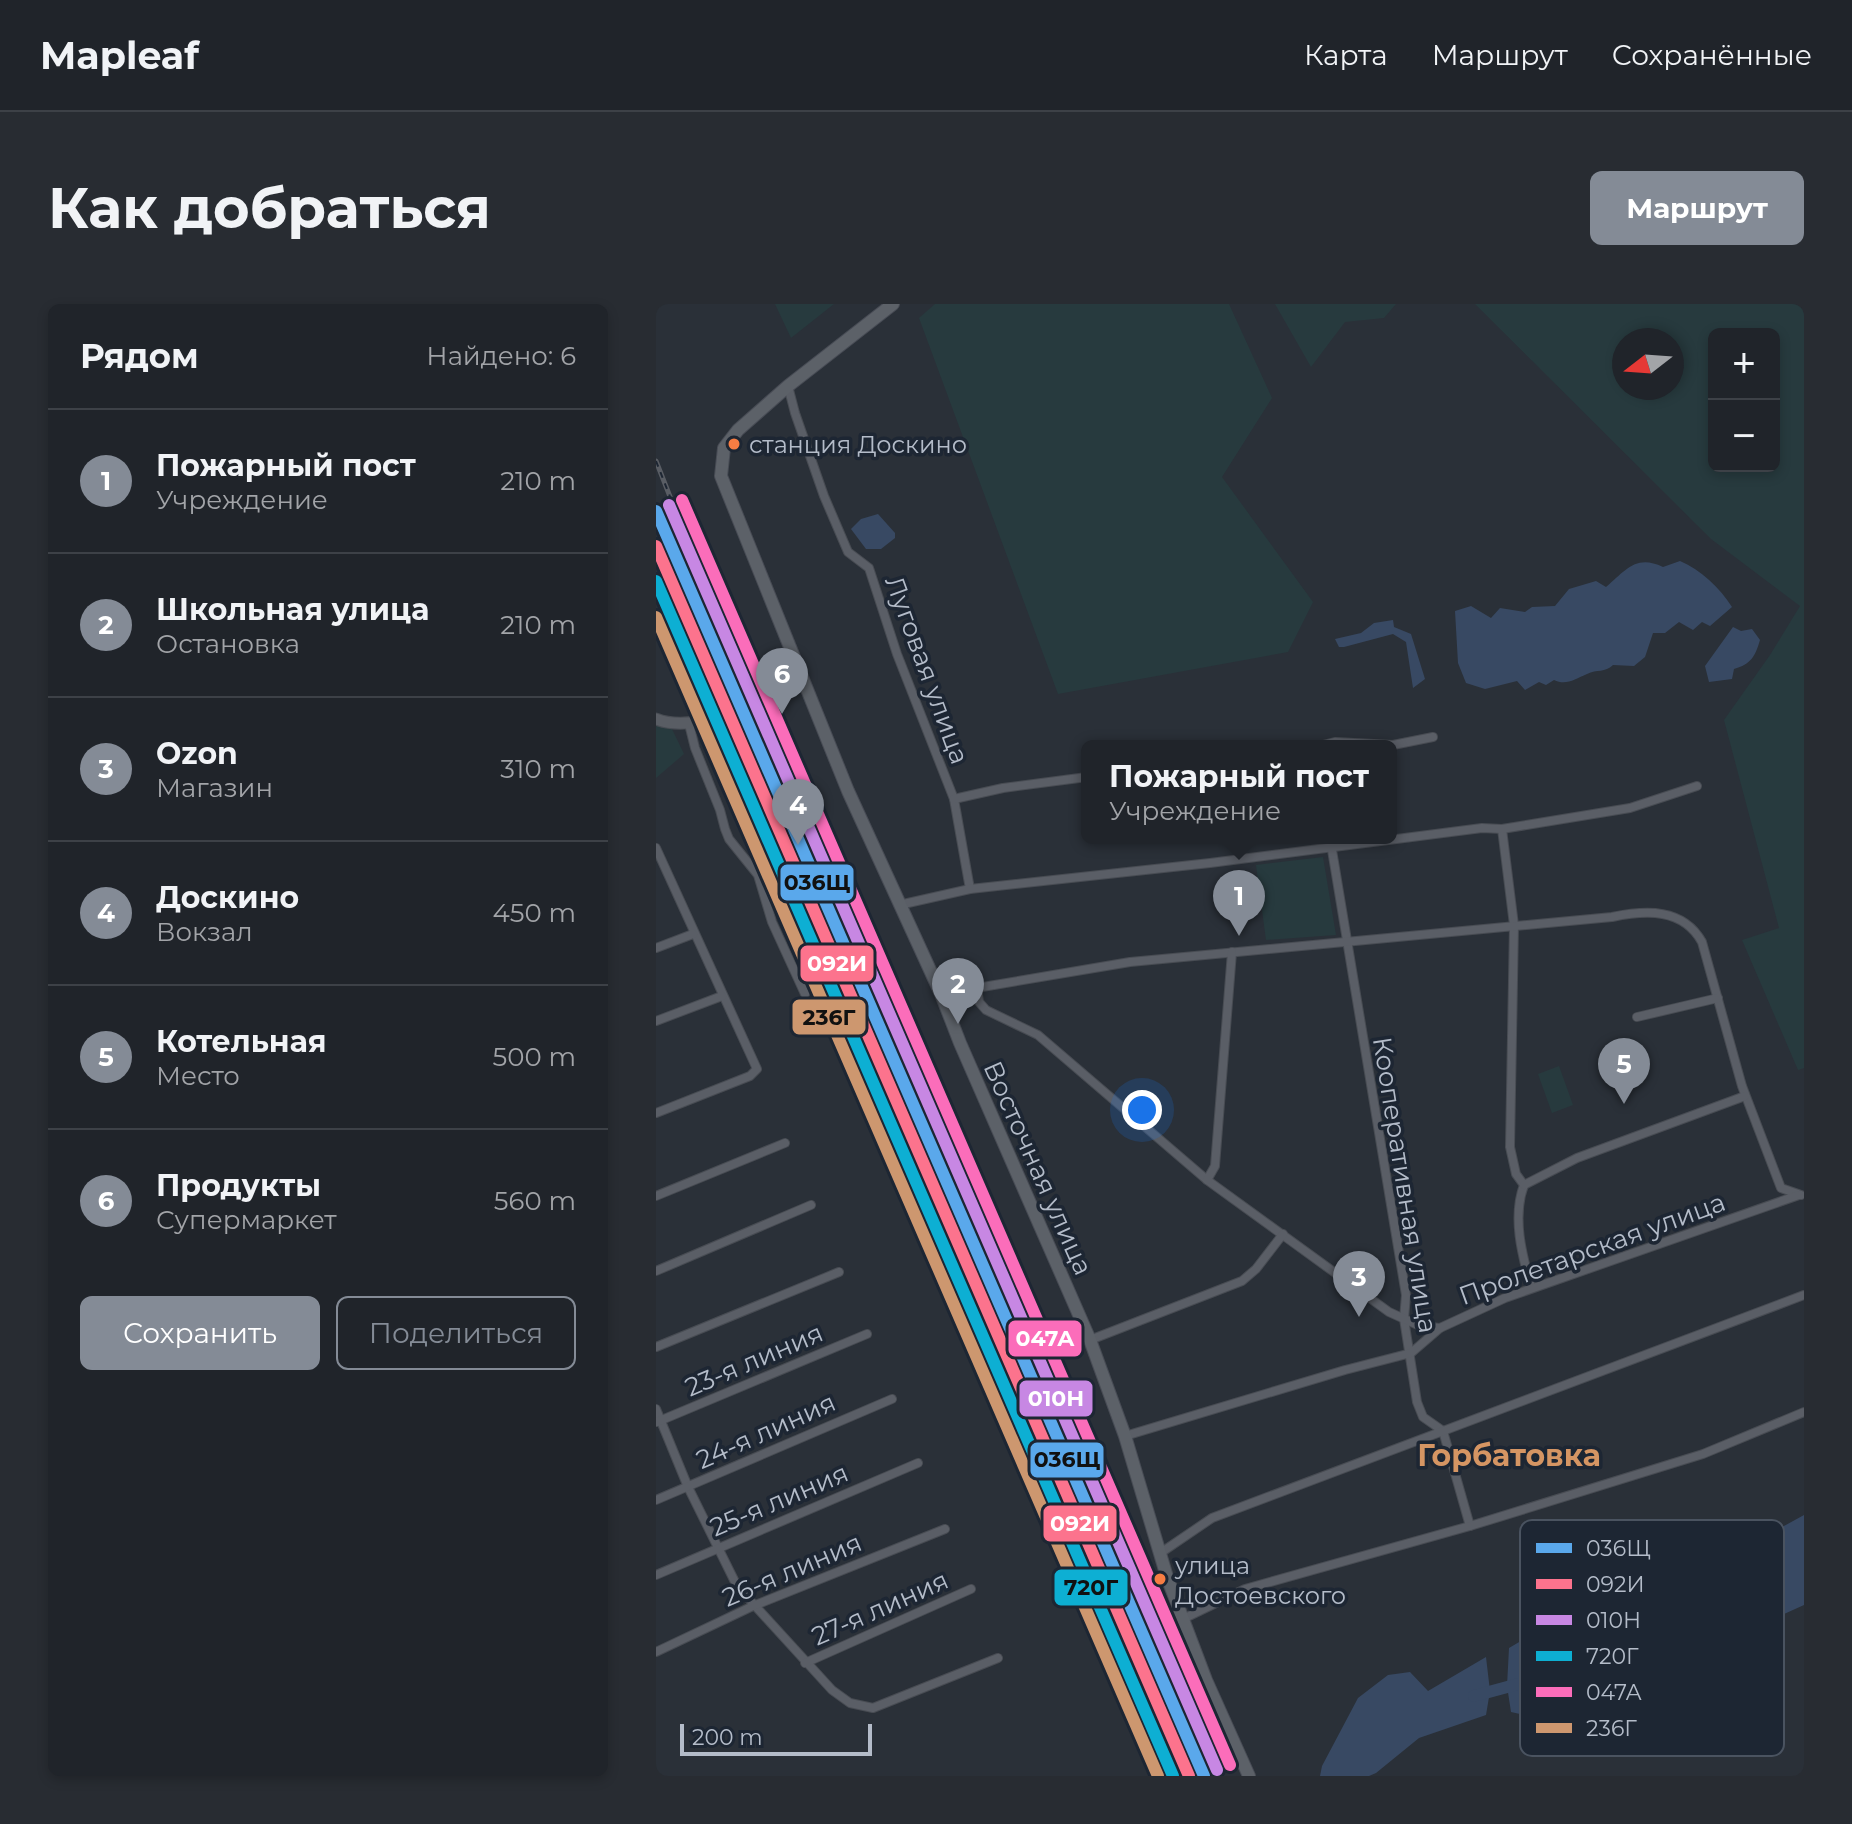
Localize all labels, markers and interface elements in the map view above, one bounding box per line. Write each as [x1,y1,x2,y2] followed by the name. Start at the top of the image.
[40,32,199,79] text: Mapleaf
[1304,38,1388,72] text: Карта
[1432,38,1568,72] text: Маршрут
[1612,38,1812,72] text: Сохранённые
[1590,171,1804,245] button: Маршрут
[48,174,491,242] text: Как добраться
[1612,328,1684,400] north arrow
[1708,328,1780,472] map controls
[1708,328,1780,400] button: +
[80,335,199,377] text: Рядом
[426,340,576,372] text: Найдено: 6
[1708,400,1780,472] button: −
[749,430,967,459] place label: станция Доскино
[726,436,742,452] marker: станция Доскино
[156,447,416,484] text: Пожарный пост
[101,465,111,497] text: 1
[500,465,576,497] text: 210 m
[156,484,328,516] text: Учреждение
[878,572,976,768] street label: Луговая улица
[156,591,429,628] text: Школьная улица
[98,609,114,641] text: 2
[500,609,576,641] text: 210 m
[156,628,300,660] text: Остановка
[756,648,808,714] pin: 6
[156,735,238,772] text: Ozon
[1081,740,1397,844] popup
[98,753,114,785] text: 3
[500,753,576,785] text: 310 m
[1109,758,1369,795] text: Пожарный пост
[156,772,273,804] text: Магазин
[772,779,824,845] pin: 4
[1109,795,1281,827] text: Учреждение
[779,863,855,902] line badge: 036Щ
[784,869,850,896] text: 036Щ
[1213,870,1265,936] pin: 1
[156,879,299,916] text: Доскино
[97,897,115,929] text: 4
[493,897,576,929] text: 450 m
[156,916,253,948] text: Вокзал
[799,944,875,983] line badge: 092И
[807,950,867,977] text: 092И
[932,958,984,1024] pin: 2
[791,998,867,1036] line badge: 236Г
[802,1004,856,1031] text: 236Г
[156,1023,327,1060] text: Котельная
[1366,1035,1444,1335] street label: Кооперативная улица
[1598,1038,1650,1104] pin: 5
[98,1041,114,1073] text: 5
[492,1041,576,1073] text: 500 m
[976,1056,1100,1280] street label: Восточная улица
[156,1060,240,1092] text: Место
[1122,1090,1162,1130] your location
[156,1167,321,1204] text: Продукты
[98,1185,114,1217] text: 6
[494,1185,576,1217] text: 560 m
[1454,1186,1730,1312] street label: Пролетарская улица
[156,1204,337,1236] text: Супермаркет
[1333,1251,1385,1317] pin: 3
[80,1296,320,1370] button: Сохранить
[336,1296,576,1370] button: Поделиться
[680,1317,828,1403] street label: 23-я линия
[1007,1319,1083,1358] line badge: 047А
[1015,1325,1075,1352] text: 047А
[1018,1379,1094,1418] line badge: 010Н
[1028,1385,1084,1412] text: 010Н
[691,1386,841,1476] street label: 24-я линия
[1417,1437,1601,1474] district label: Горбатовка
[1029,1441,1105,1479] line badge: 036Щ
[1034,1446,1100,1473] text: 036Щ
[705,1457,853,1543] street label: 25-я линия
[1042,1504,1118,1543] line badge: 092И
[1050,1510,1110,1537] text: 092И
[1520,1520,1784,1756] legend
[718,1526,866,1614] street label: 26-я линия
[1586,1535,1651,1562] text: 036Щ
[1174,1551,1346,1610] place label: улица Достоевского
[807,1564,953,1652] street label: 27-я линия
[1053,1568,1129,1607] line badge: 720Г
[1152,1571,1168,1587] marker: улица Достоевского
[1586,1571,1645,1598] text: 092И
[1064,1574,1118,1601] text: 720Г
[1586,1607,1641,1634] text: 010Н
[1586,1643,1639,1670] text: 720Г
[1586,1679,1643,1706] text: 047А
[1586,1715,1637,1742] text: 236Г
[680,1720,872,1756] scale bar
[692,1724,763,1751] text: 200 m

